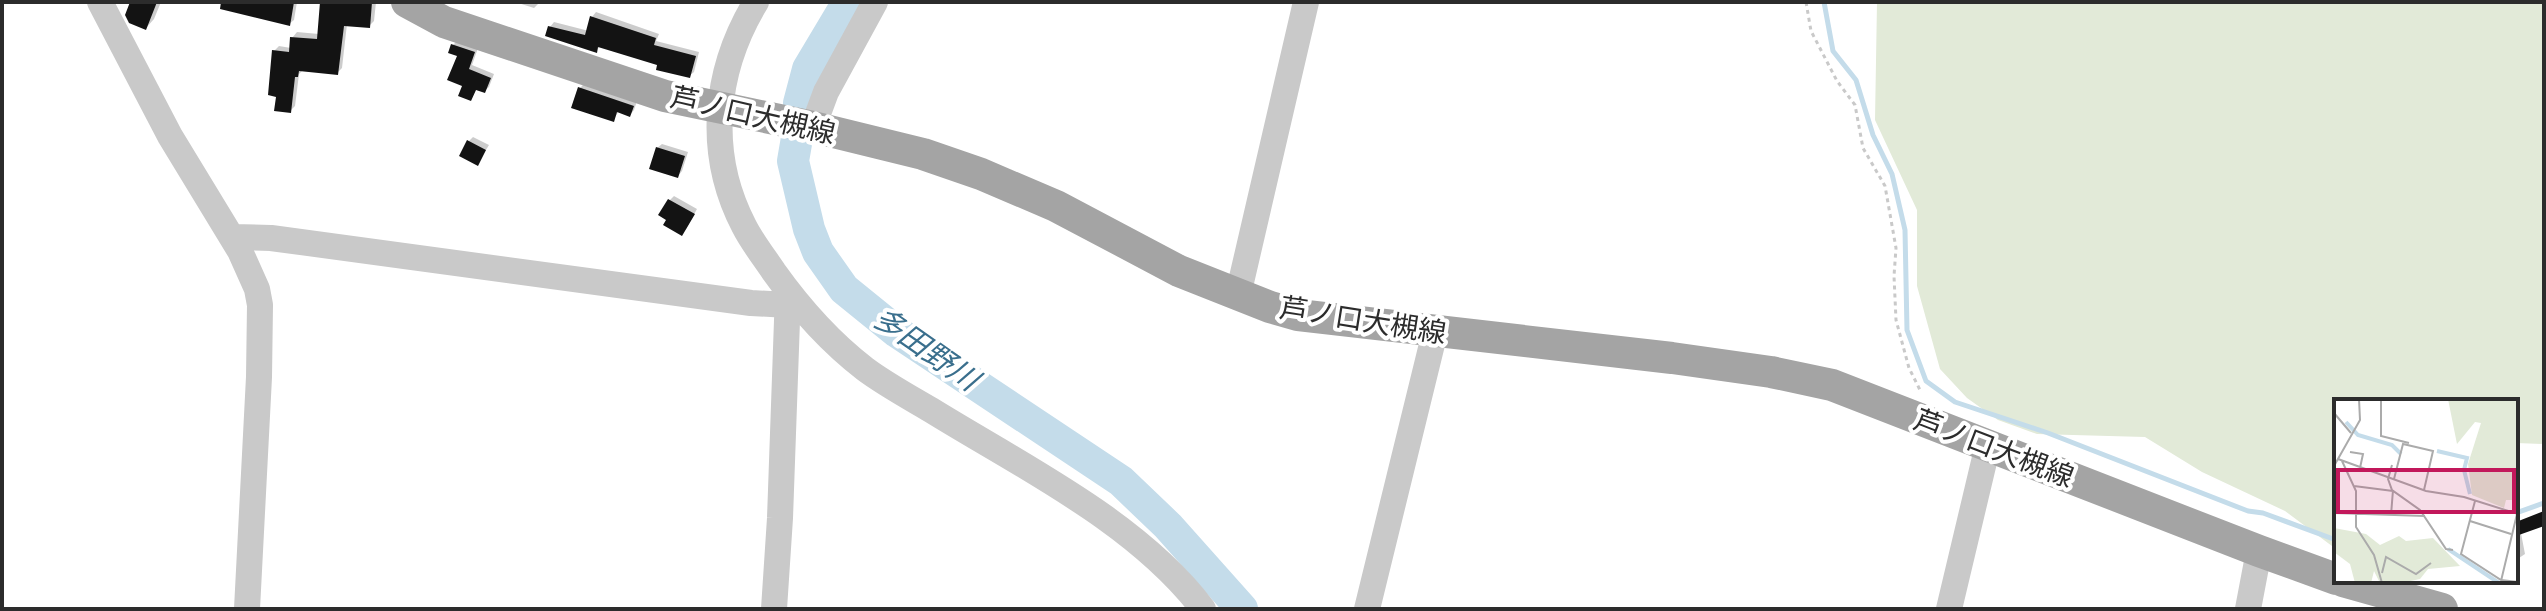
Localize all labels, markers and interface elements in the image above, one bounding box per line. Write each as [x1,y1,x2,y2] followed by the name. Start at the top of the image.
[667,77,839,151] street label: 芦ノ口大槻線
[1277,287,1449,351] street label: 芦ノ口大槻線
[866,297,990,401] water label: 多田野川
[1909,399,2080,495] street label: 芦ノ口大槻線
[2334,399,2518,583] inset map

